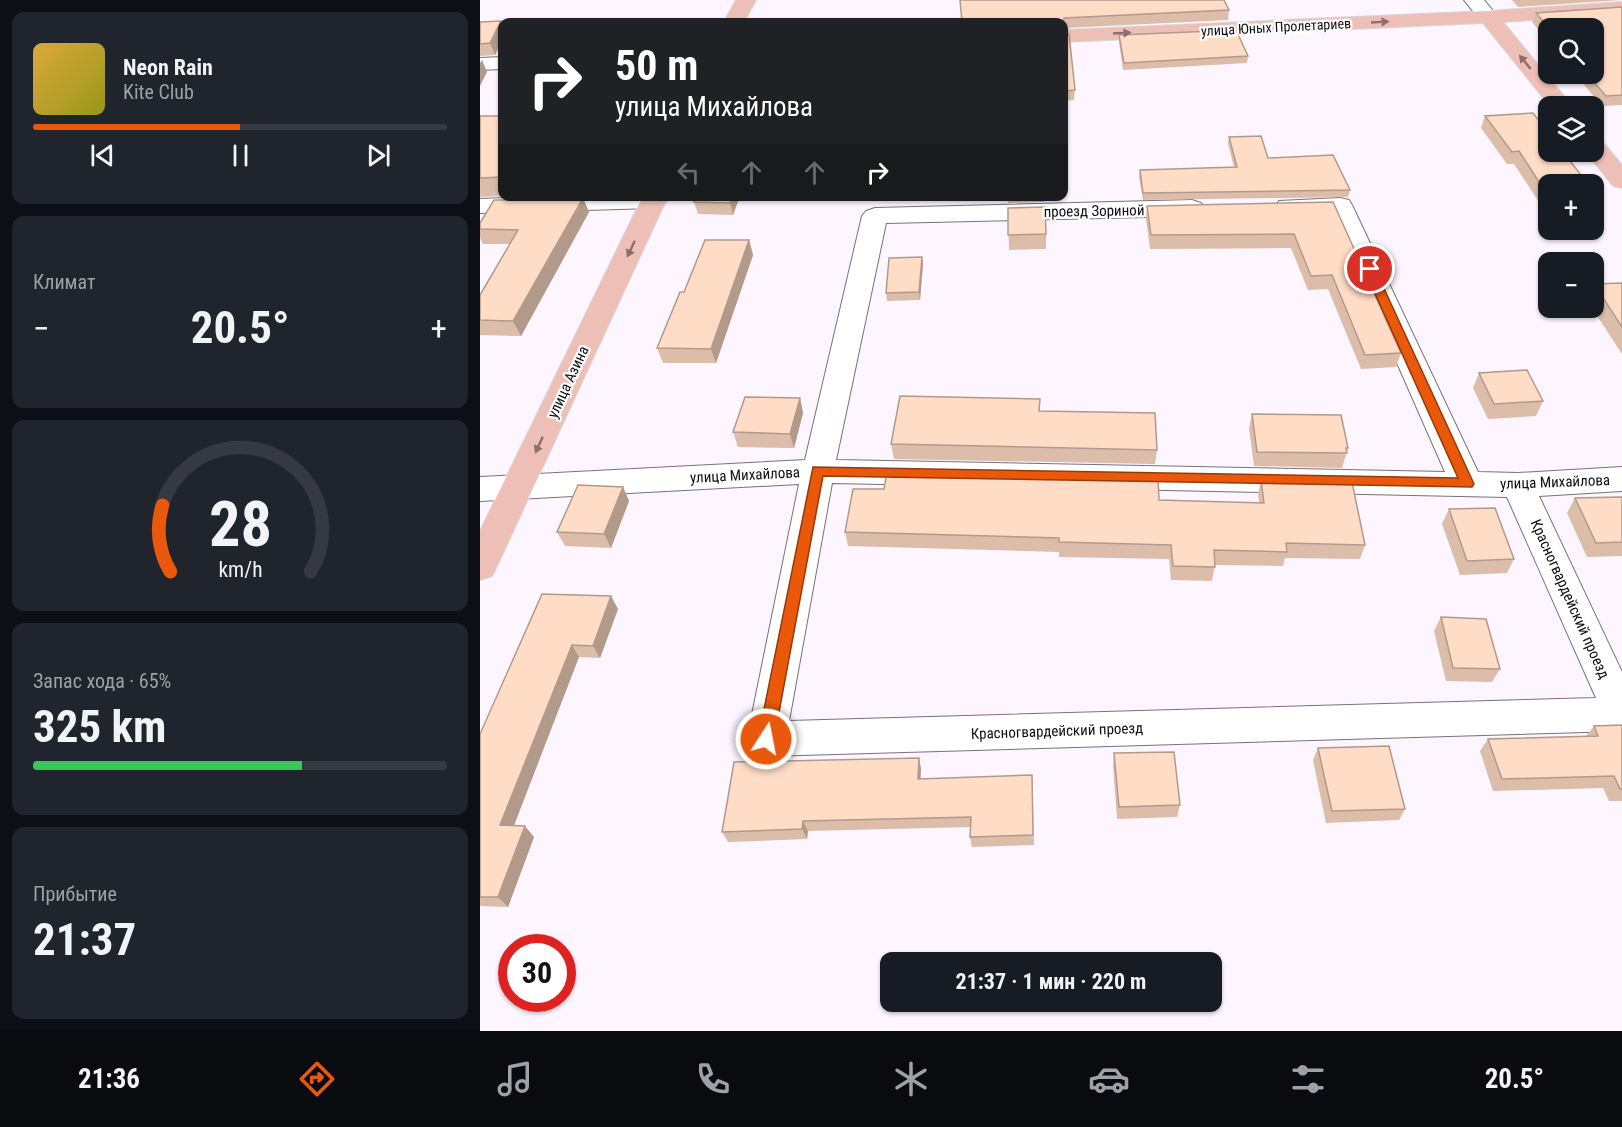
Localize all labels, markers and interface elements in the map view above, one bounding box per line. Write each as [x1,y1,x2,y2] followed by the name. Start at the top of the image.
[1201,15,1351,39] street label: улица Юных Пролетариев
[1370,17,1389,26] one-way arrow
[1538,18,1604,318] map controls
[1538,18,1604,84] button: search
[1112,29,1131,38] one-way arrow
[615,41,698,90] text: 50 m
[516,42,594,120] icon: right
[1518,54,1531,70] one-way arrow
[123,55,213,80] text: Neon Rain
[123,80,194,104] text: Kite Club
[615,91,813,123] text: улица Михайлова
[1538,96,1604,162] button: layers
[86,139,119,172] icon: previous
[224,139,257,172] icon: pause
[362,139,395,172] icon: next
[672,156,705,189] icon: left
[735,156,768,189] icon: ahead
[798,156,831,189] icon: ahead
[861,156,894,189] icon: right
[1538,174,1604,240] button: +
[1043,201,1145,221] street label: проезд Зориной
[626,241,635,258] one-way arrow
[1344,243,1395,294] pin
[1353,252,1386,285] icon: arrive
[1538,252,1604,318] button: −
[33,270,95,294] text: Климат
[191,301,289,354] text: 20.5°
[33,309,50,348] text: −
[431,309,447,348] text: +
[543,343,593,421] street label: улица Азина
[534,436,543,453] one-way arrow
[690,463,800,487] street label: улица Михайлова
[1500,471,1610,493] street label: улица Михайлова
[208,489,272,562] text: 28
[1527,517,1613,681] street label: Красногвардейский проезд
[218,558,262,583] text: km/h
[33,669,171,693] text: Запас хода · 65%
[33,700,166,753] text: 325 km
[734,707,798,771] position arrow
[971,719,1143,743] street label: Красногвардейский проезд
[33,882,117,906] text: Прибытие
[33,913,136,966] text: 21:37
[498,934,576,1012] speed limit sign: 30
[956,969,1146,994] text: 21:37 · 1 мин · 220 m
[296,1058,338,1100] icon: directions
[494,1058,536,1100] icon: music
[692,1058,734,1100] icon: phone
[890,1058,932,1100] icon: climate
[1088,1058,1130,1100] icon: car
[1287,1058,1329,1100] icon: filters
[78,1063,140,1095] text: 21:36
[1485,1063,1544,1095] text: 20.5°

